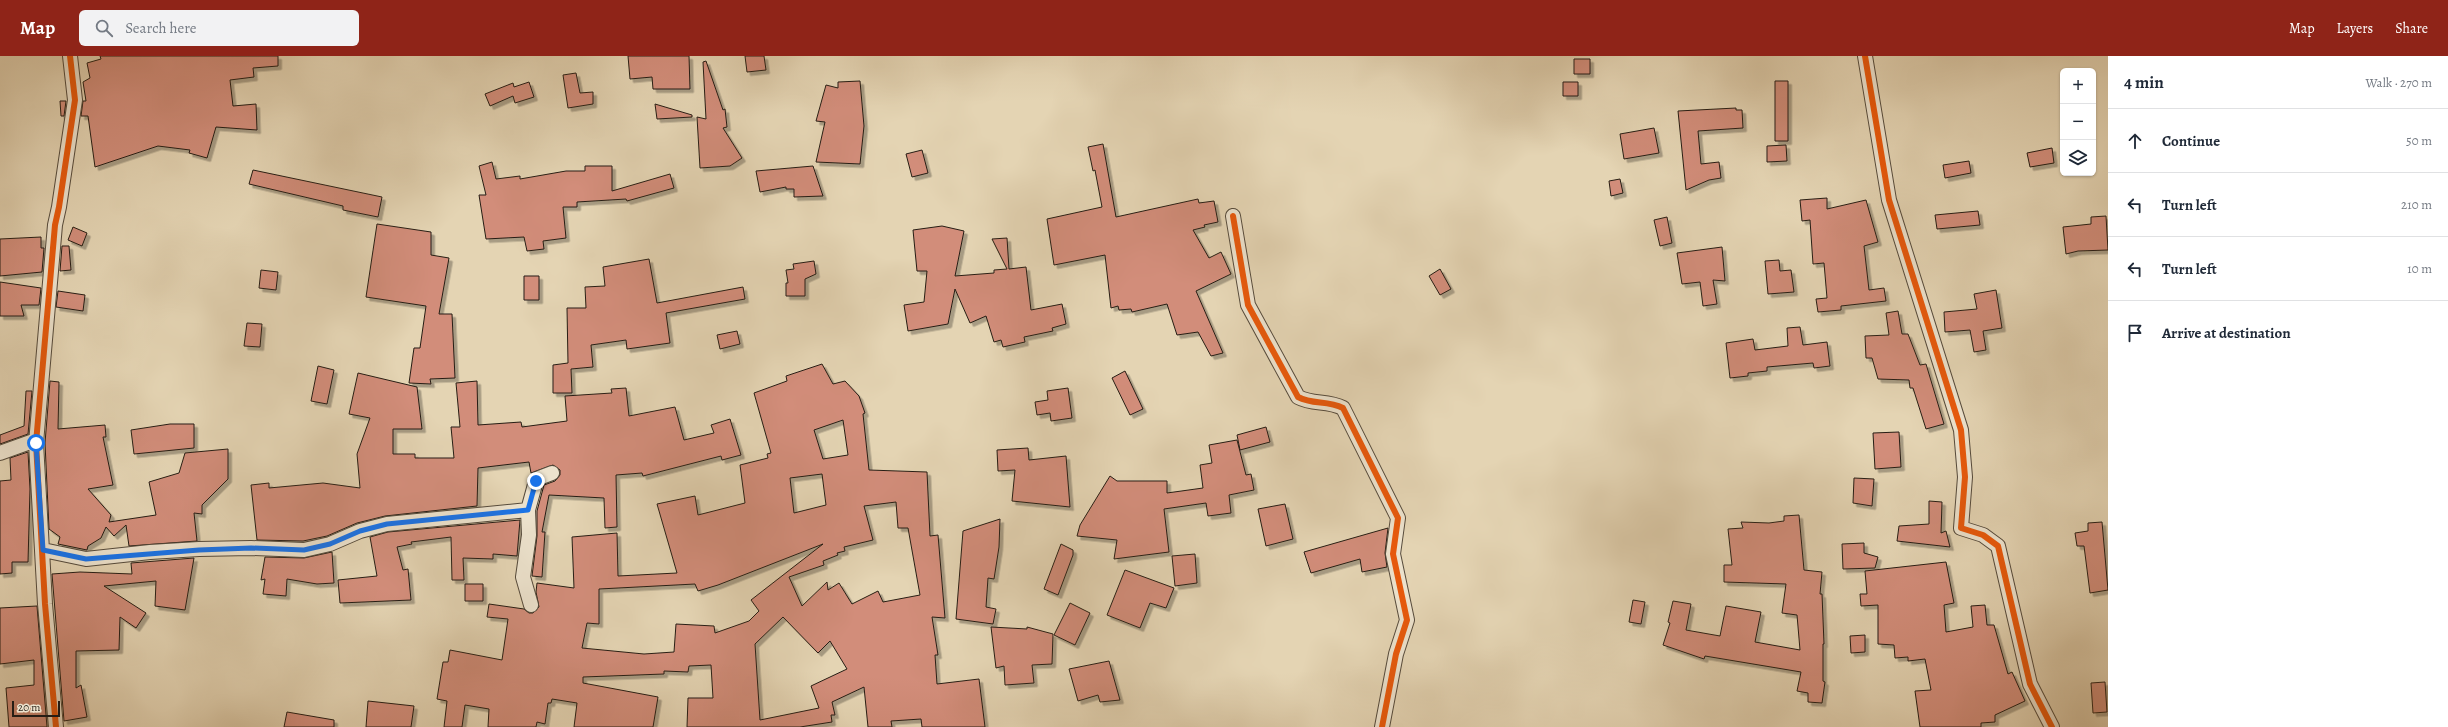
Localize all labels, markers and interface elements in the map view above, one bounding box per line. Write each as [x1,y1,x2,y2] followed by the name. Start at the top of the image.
[79,10,359,46] search box
[20,15,55,41] text: Map
[93,17,115,39] icon: search
[125,18,197,38] text: Search here
[2289,19,2315,38] text: Map
[2337,19,2373,38] text: Layers
[2395,19,2428,38] text: Share
[2060,68,2096,176] map controls
[2060,68,2096,104] button: +
[2124,71,2164,94] text: 4 min
[2366,74,2432,91] text: Walk · 270 m
[2060,104,2096,140] button: −
[2124,130,2146,152] icon: ahead
[2162,131,2220,151] text: Continue
[2406,132,2432,149] text: 50 m
[2060,140,2096,176] button: layers
[2124,194,2146,216] icon: left
[2162,195,2217,215] text: Turn left
[2401,196,2432,213] text: 210 m
[2124,258,2146,280] icon: left
[2162,259,2217,279] text: Turn left
[2407,260,2432,277] text: 10 m
[2124,322,2146,344] icon: arrive
[2162,323,2291,343] text: Arrive at destination
[27,434,45,452] route start
[527,472,545,490] route end
[12,699,60,718] scale bar
[18,700,40,715] text: 20 m

